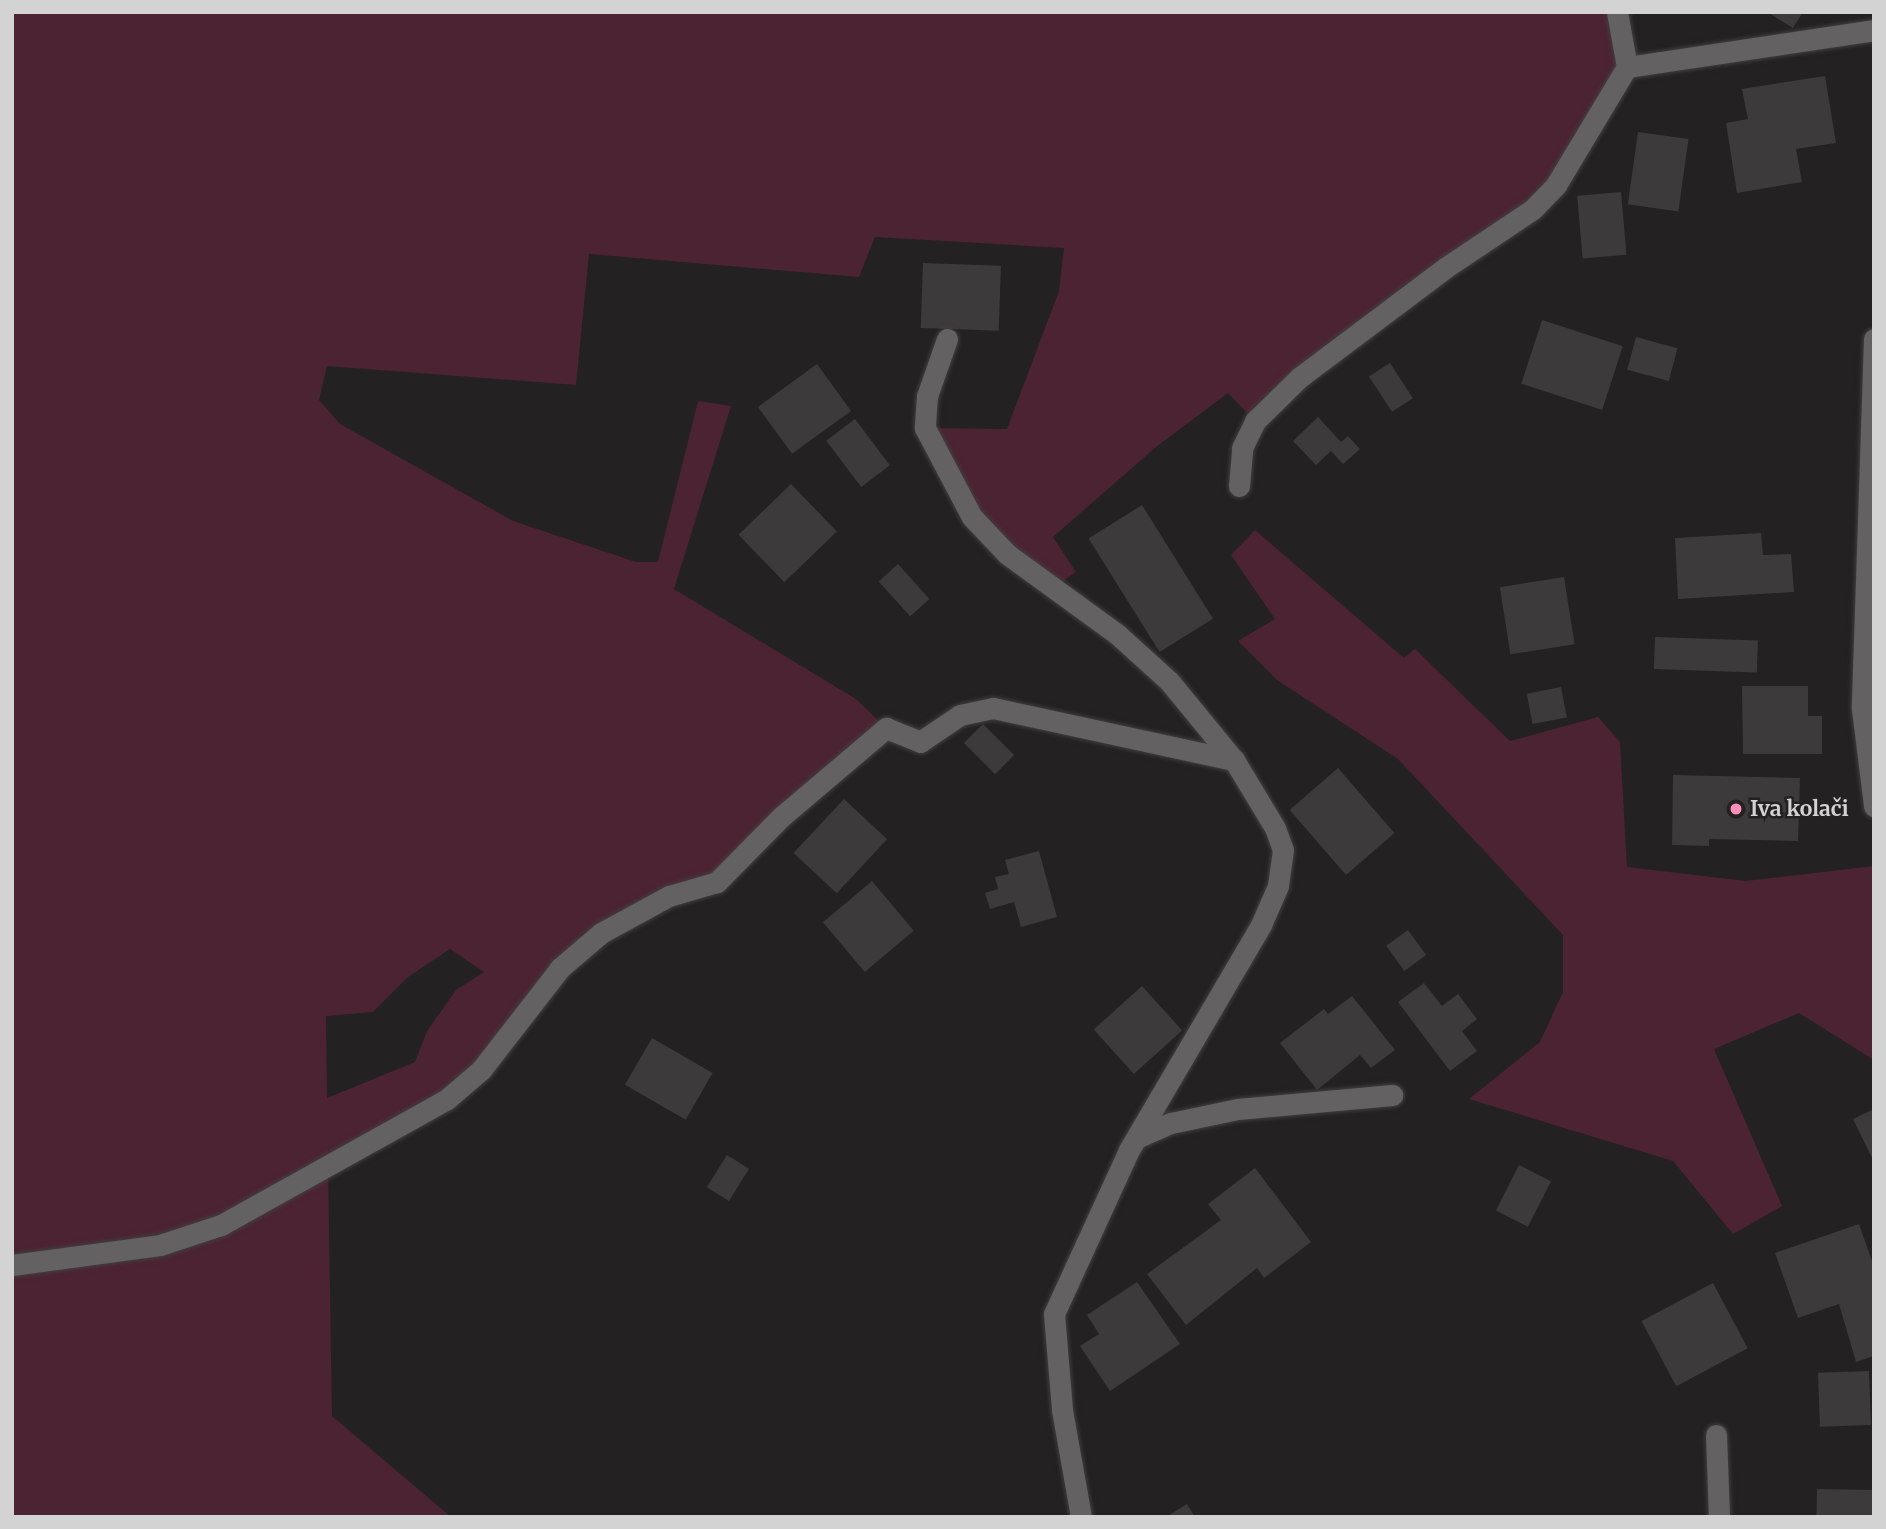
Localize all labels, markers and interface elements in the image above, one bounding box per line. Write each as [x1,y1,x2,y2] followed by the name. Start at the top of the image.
[1750,796,1849,822] place label: Iva kolači
[1728,801,1744,817] marker: Iva kolači

